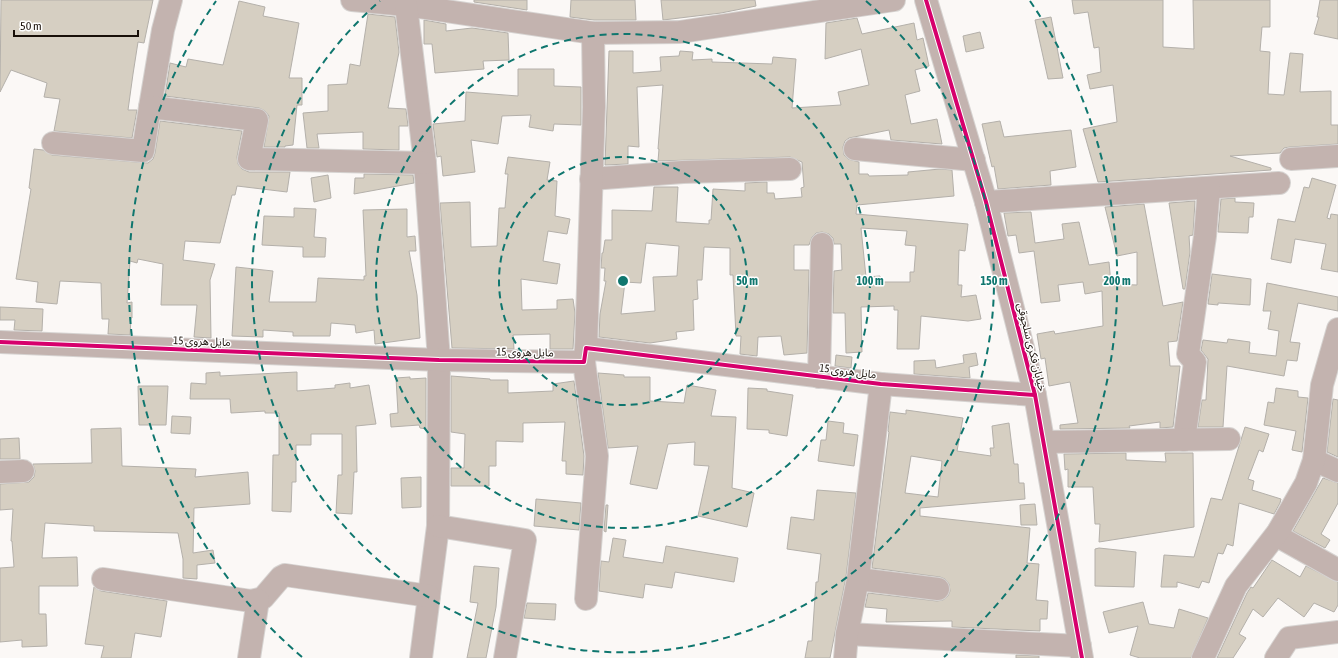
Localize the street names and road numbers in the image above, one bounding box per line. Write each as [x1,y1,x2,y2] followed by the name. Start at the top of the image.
[1014,301,1049,393] street label: خیابان فکری سلجوقی
[173,334,231,349] street label: مایل هروی 15
[496,345,554,360] street label: مایل هروی 15
[819,362,878,382] street label: مایل هروی 15

